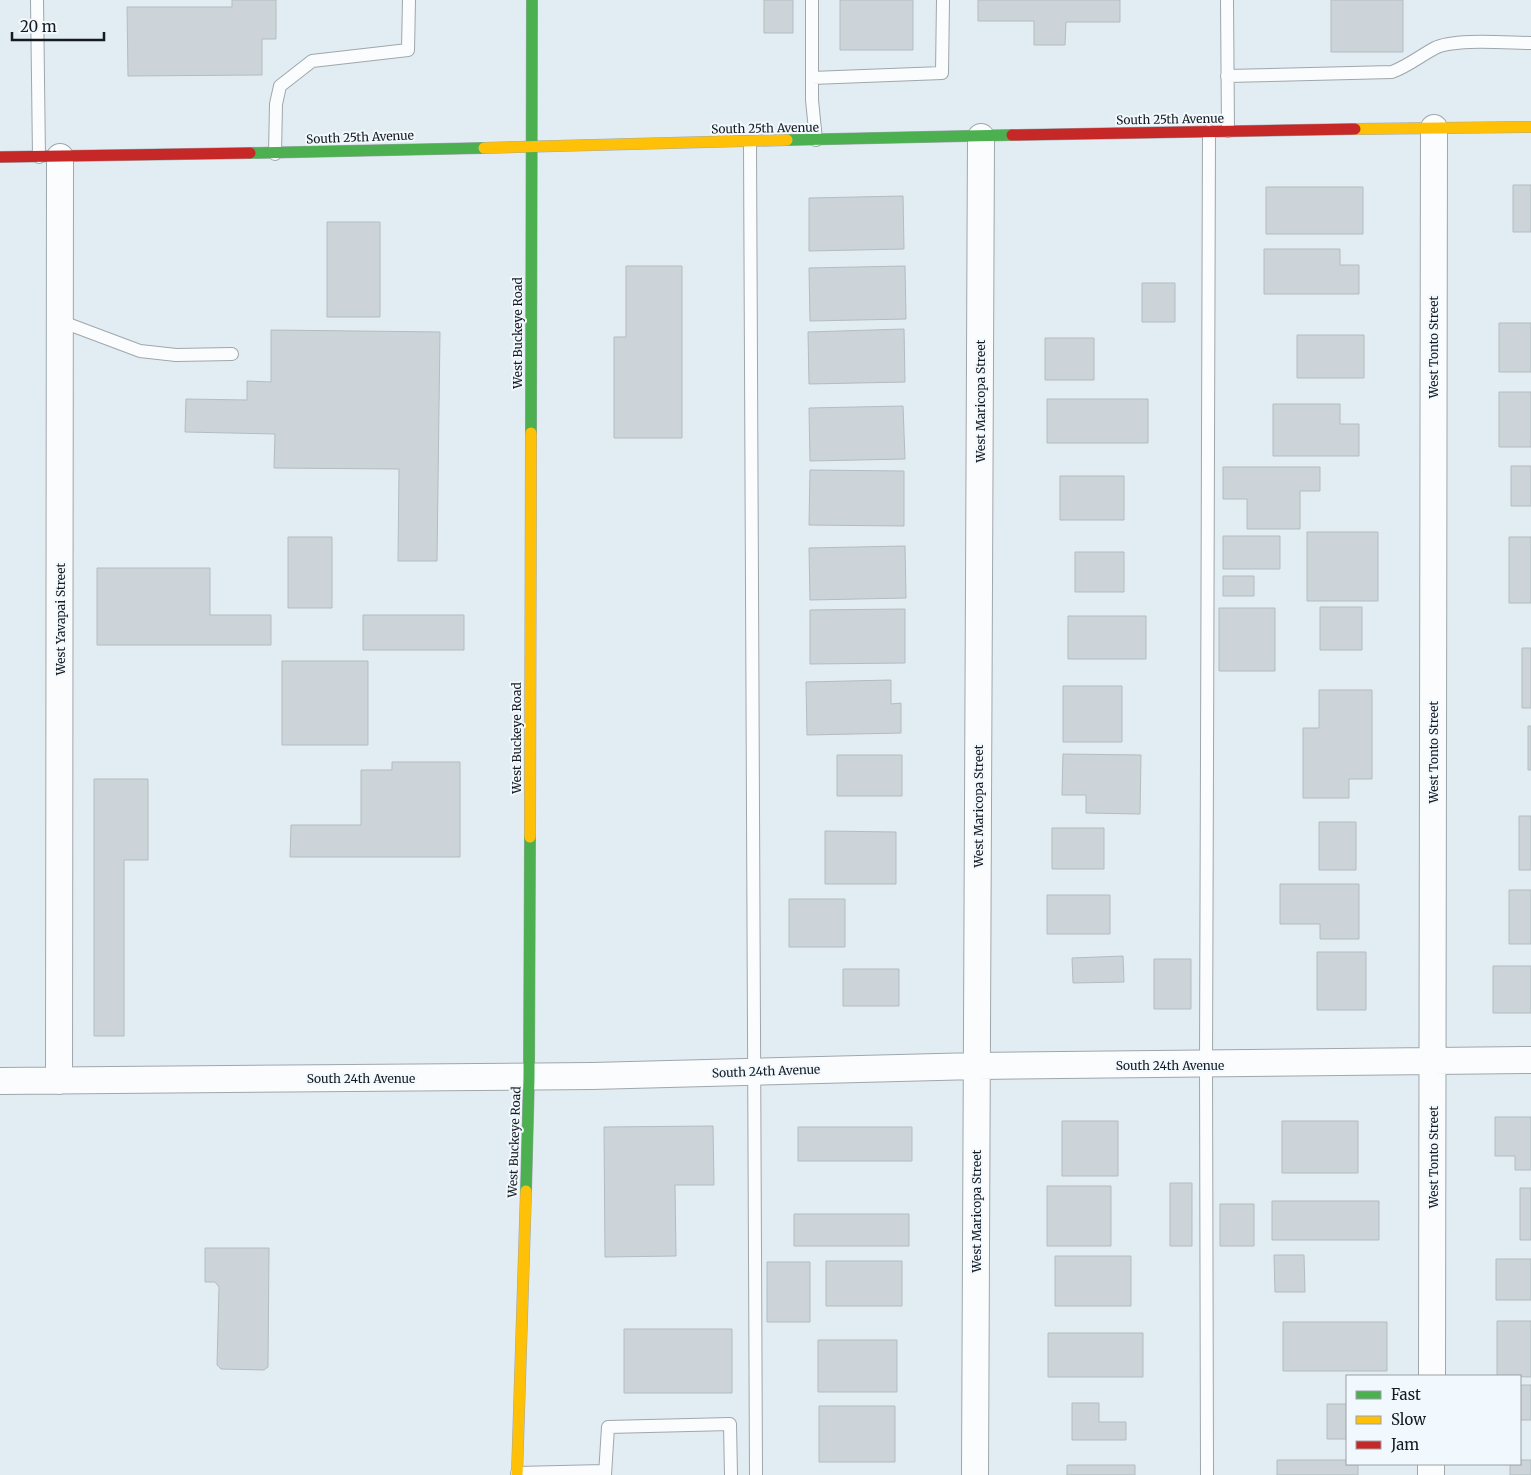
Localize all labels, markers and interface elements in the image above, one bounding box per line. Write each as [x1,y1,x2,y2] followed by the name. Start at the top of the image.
[12,10,105,42] scale bar
[20,17,57,36] text: 20 m
[1116,111,1224,127] street label: South 25th Avenue
[711,120,819,136] street label: South 25th Avenue
[306,128,414,146] street label: South 25th Avenue
[510,277,525,390] street label: West Buckeye Road
[1426,295,1441,399] street label: West Tonto Street
[973,339,988,463] street label: West Maricopa Street
[53,562,68,676] street label: West Yavapai Street
[509,682,524,795] street label: West Buckeye Road
[1426,700,1441,804] street label: West Tonto Street
[971,744,986,868] street label: West Maricopa Street
[1116,1058,1224,1073] street label: South 24th Avenue
[712,1062,820,1080] street label: South 24th Avenue
[307,1071,415,1086] street label: South 24th Avenue
[505,1086,523,1199] street label: West Buckeye Road
[1426,1105,1441,1209] street label: West Tonto Street
[969,1149,984,1273] street label: West Maricopa Street
[1346,1375,1521,1465] legend
[1391,1385,1421,1404] text: Fast
[1391,1410,1426,1429] text: Slow
[1390,1435,1419,1454] text: Jam

